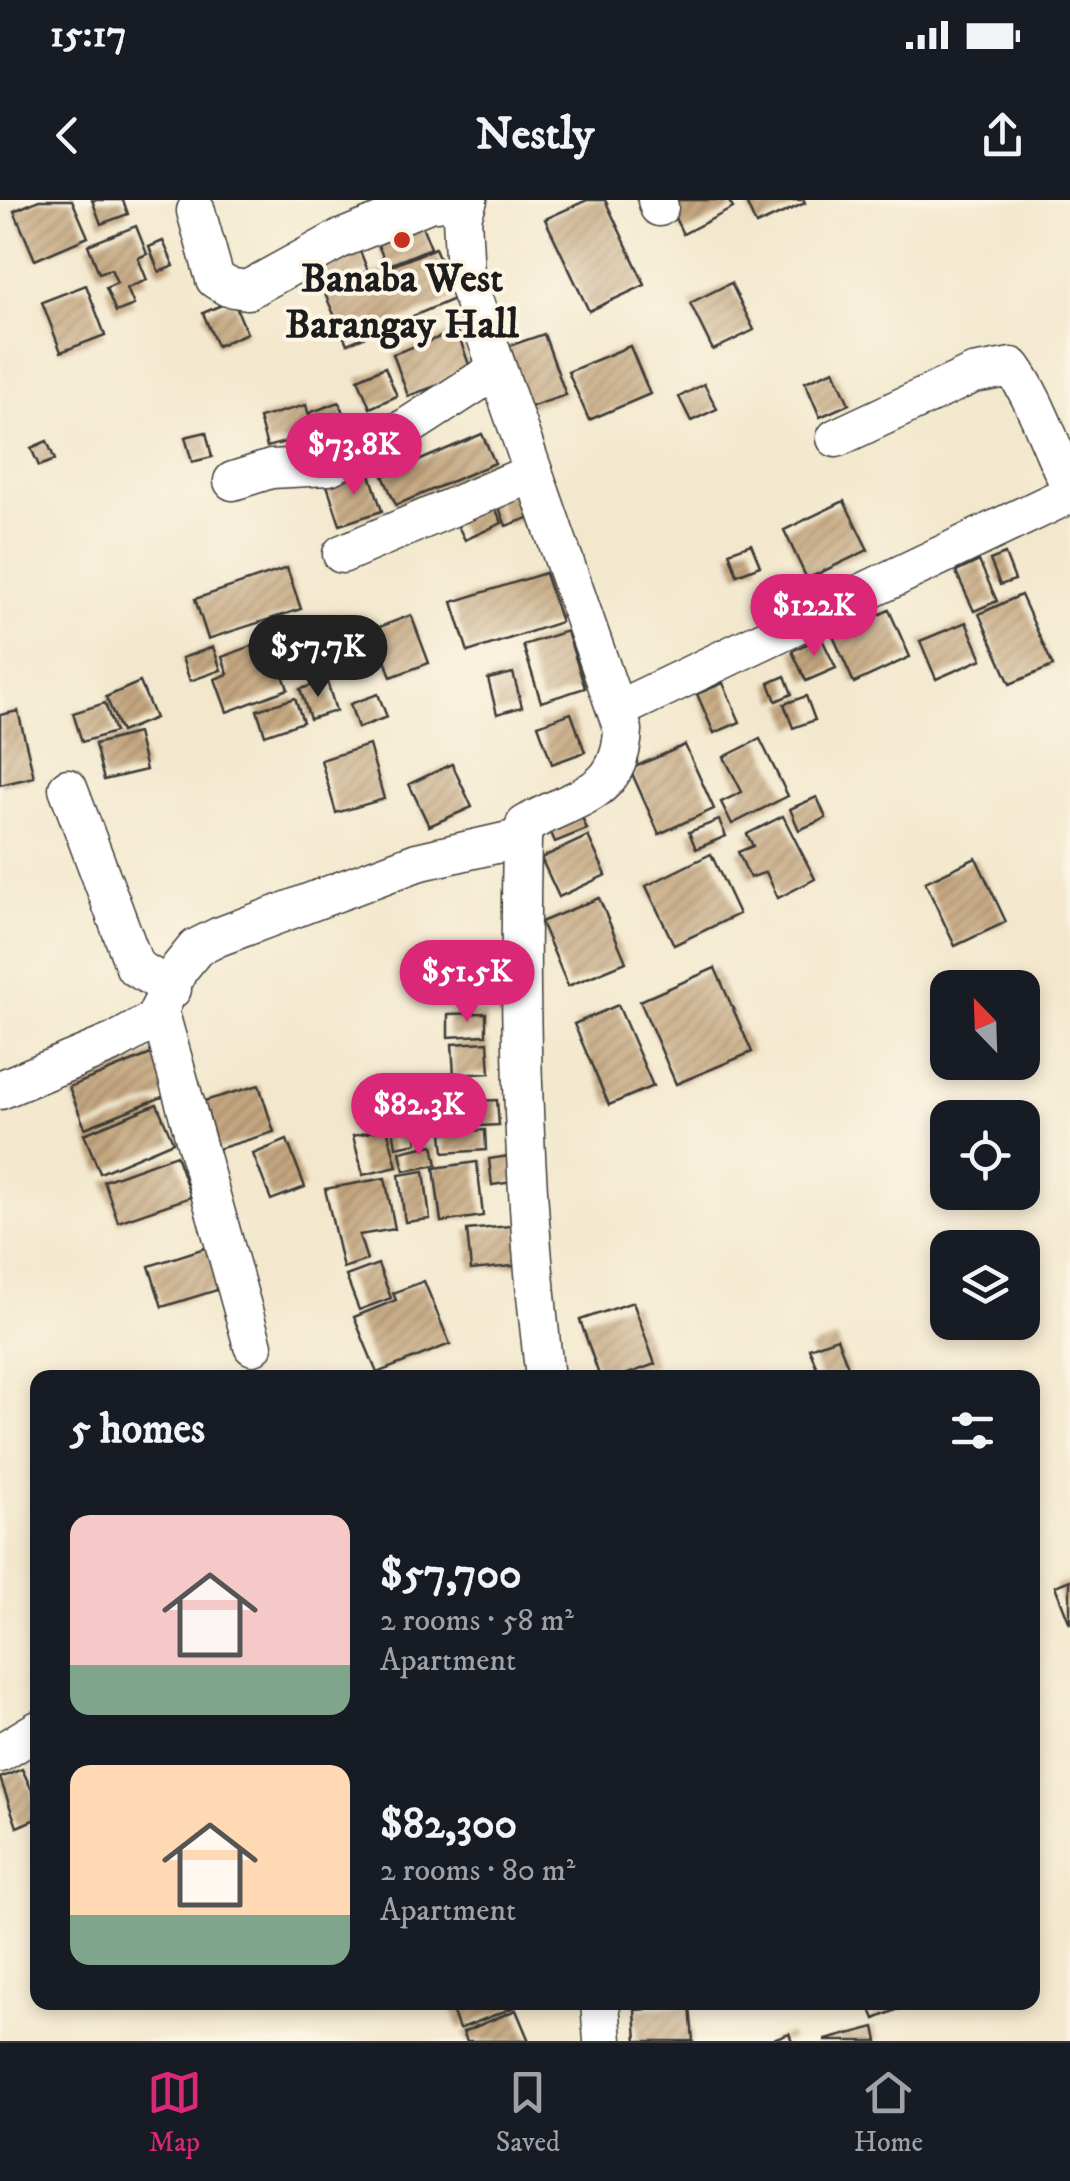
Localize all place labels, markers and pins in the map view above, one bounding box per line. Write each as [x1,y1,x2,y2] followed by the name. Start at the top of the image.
[391,229,413,251] marker: Banaba West Barangay Hall
[285,255,520,351] place label: Banaba West Barangay Hall
[273,413,435,498] pin: $73.8K
[744,574,884,659] pin: $122K
[237,615,399,700] pin: $57.7K
[386,940,548,1025] pin: $51.5K
[338,1073,500,1158] pin: $82.3K

